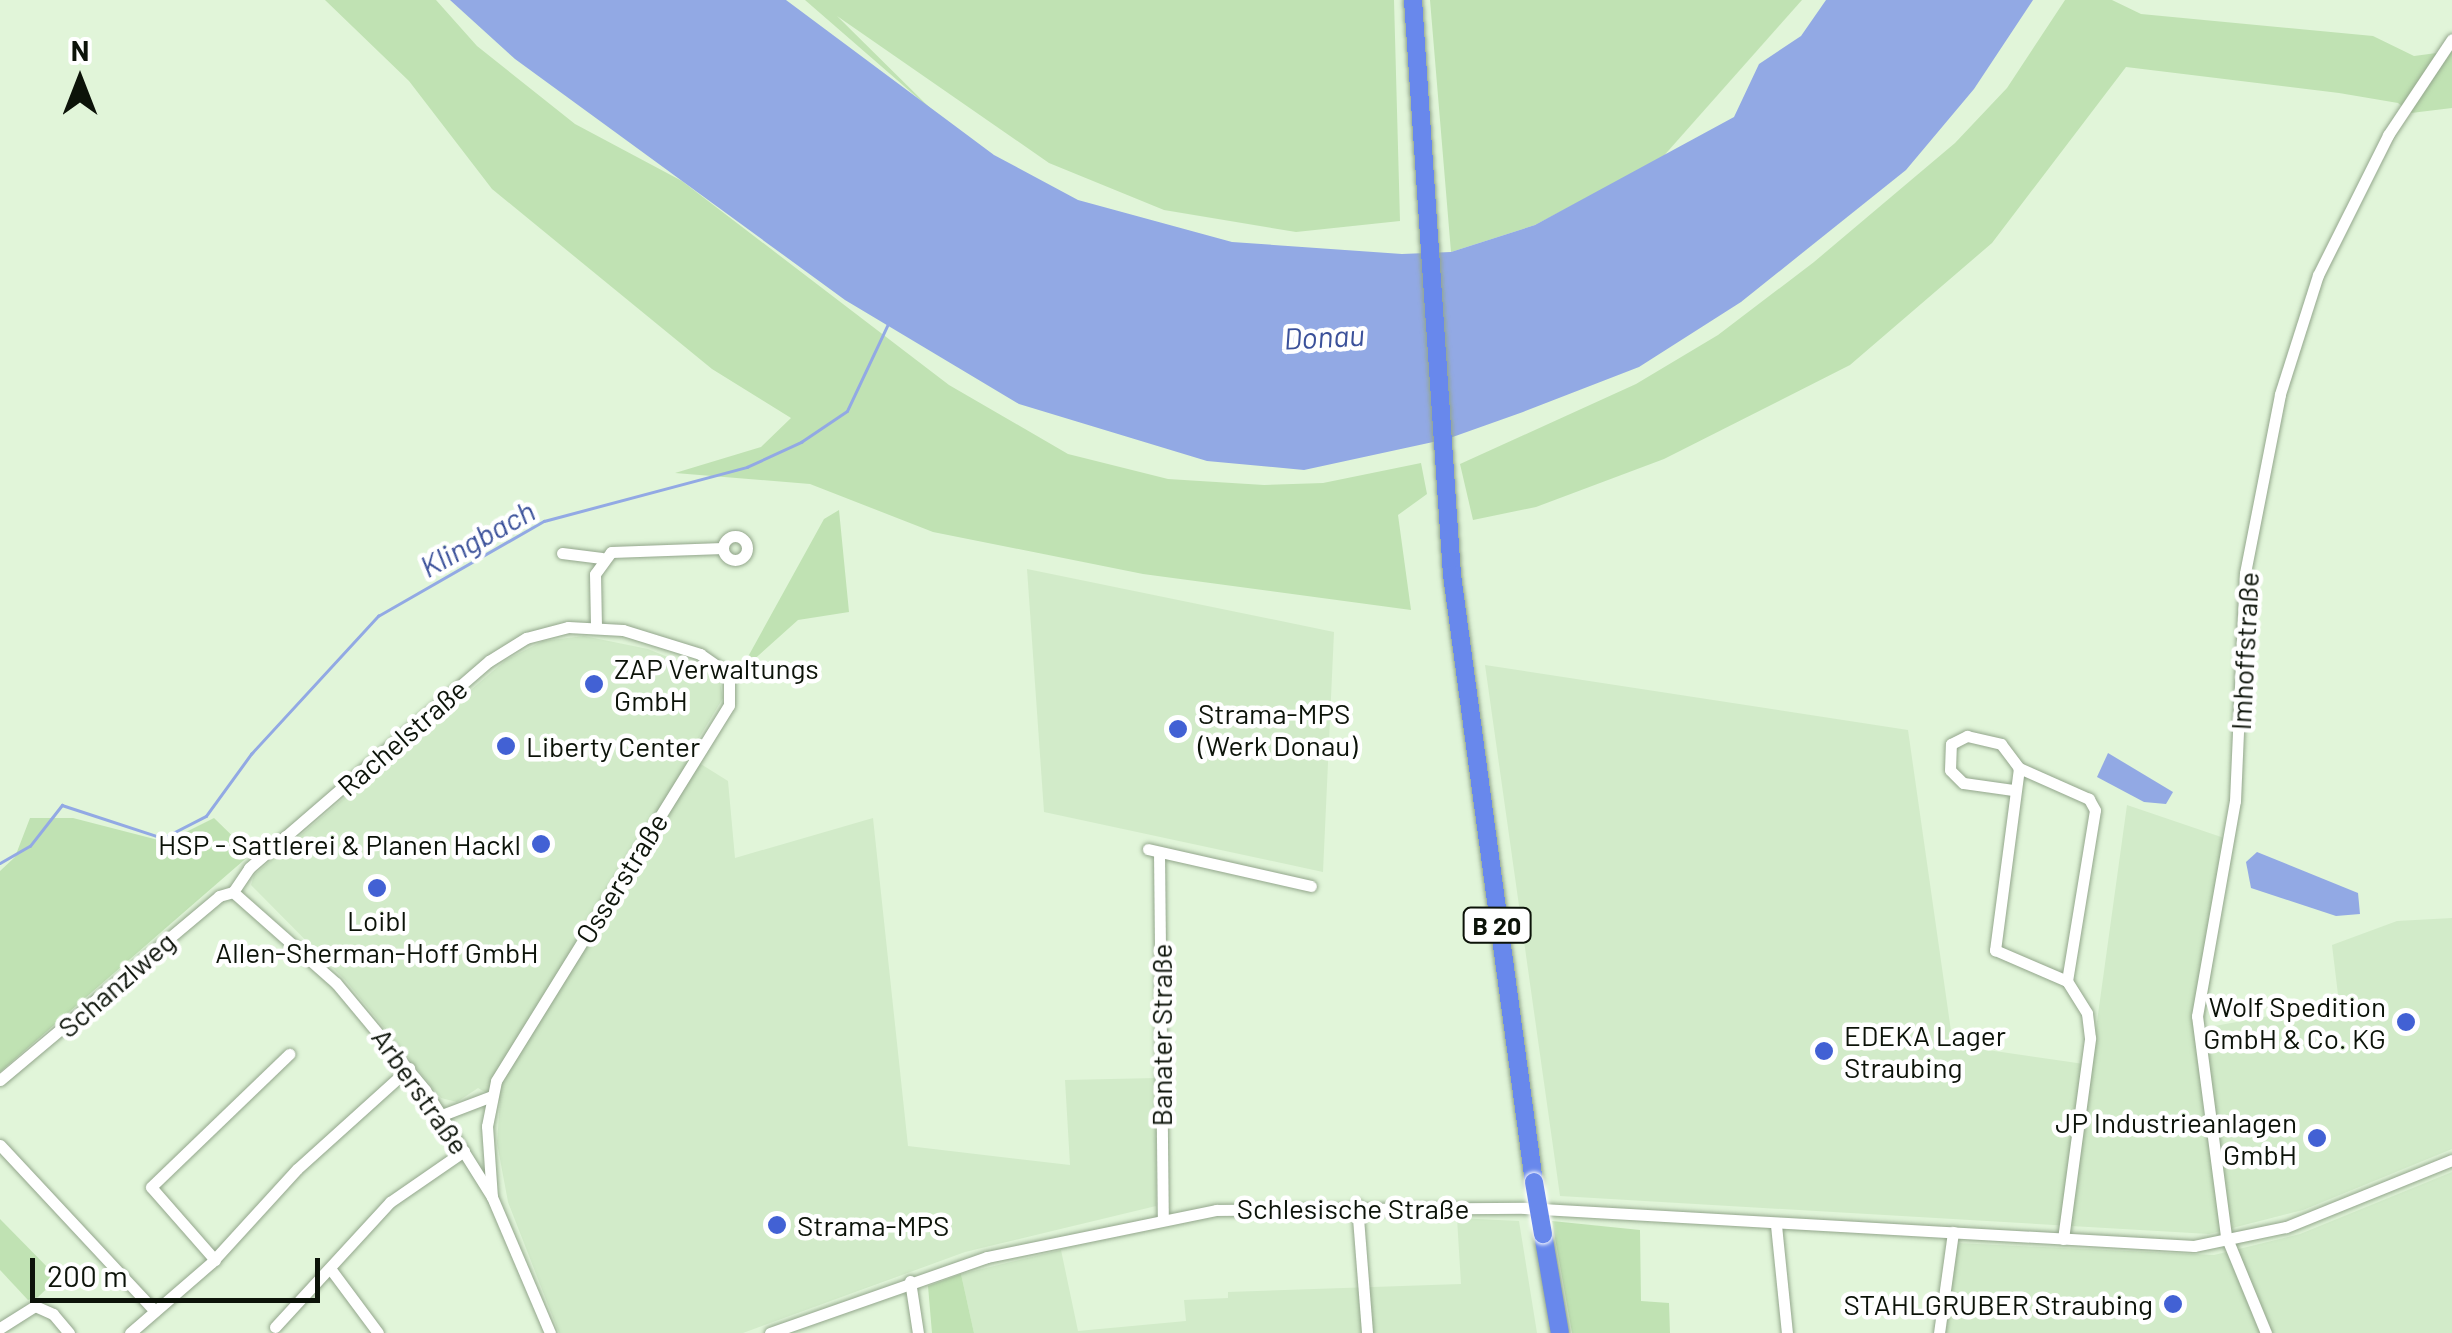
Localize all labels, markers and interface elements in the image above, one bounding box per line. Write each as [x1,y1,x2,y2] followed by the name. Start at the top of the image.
[30,30,130,130] north arrow
[71,33,89,67] text: N
[1283,316,1365,356] water label: Donau
[413,492,541,584] water label: Klingbach
[2223,571,2265,731] street label: Imhoffstraße
[614,651,819,717] place label: ZAP Verwaltungs GmbH
[330,672,474,802] street label: Rachelstraße
[583,673,605,695] marker: ZAP Verwaltungs GmbH
[1198,696,1358,762] place label: Strama-MPS (Werk Donau)
[1167,718,1189,740] marker: Strama-MPS (Werk Donau)
[526,729,700,763] place label: Liberty Center
[495,735,517,757] marker: Liberty Center
[568,807,674,949] street label: Osserstraße
[158,827,521,861] place label: HSP - Sattlerei & Planen Hackl
[530,833,552,855] marker: HSP - Sattlerei & Planen Hackl
[366,877,388,899] marker: Loibl Allen-Sherman-Hoff GmbH
[215,903,539,969] place label: Loibl Allen-Sherman-Hoff GmbH
[1462,905,1532,945] road number: B 20
[51,924,181,1044] street label: Schanzlweg
[1144,944,1178,1126] street label: Banater Straße
[2203,989,2386,1055] place label: Wolf Spedition GmbH & Co. KG
[2395,1011,2417,1033] marker: Wolf Spedition GmbH & Co. KG
[1844,1018,2006,1084] place label: EDEKA Lager Straubing
[365,1022,477,1160] street label: Arberstraße
[1813,1040,1835,1062] marker: EDEKA Lager Straubing
[2055,1105,2297,1171] place label: JP Industrieanlagen GmbH
[2306,1127,2328,1149] marker: JP Industrieanlagen GmbH
[1237,1191,1469,1225] street label: Schlesische Straße
[797,1208,949,1242] place label: Strama-MPS
[766,1214,788,1236] marker: Strama-MPS
[35,1238,325,1300] scale bar
[47,1257,128,1293] text: 200 m
[1844,1287,2153,1321] place label: STAHLGRUBER Straubing
[2162,1293,2184,1315] marker: STAHLGRUBER Straubing

